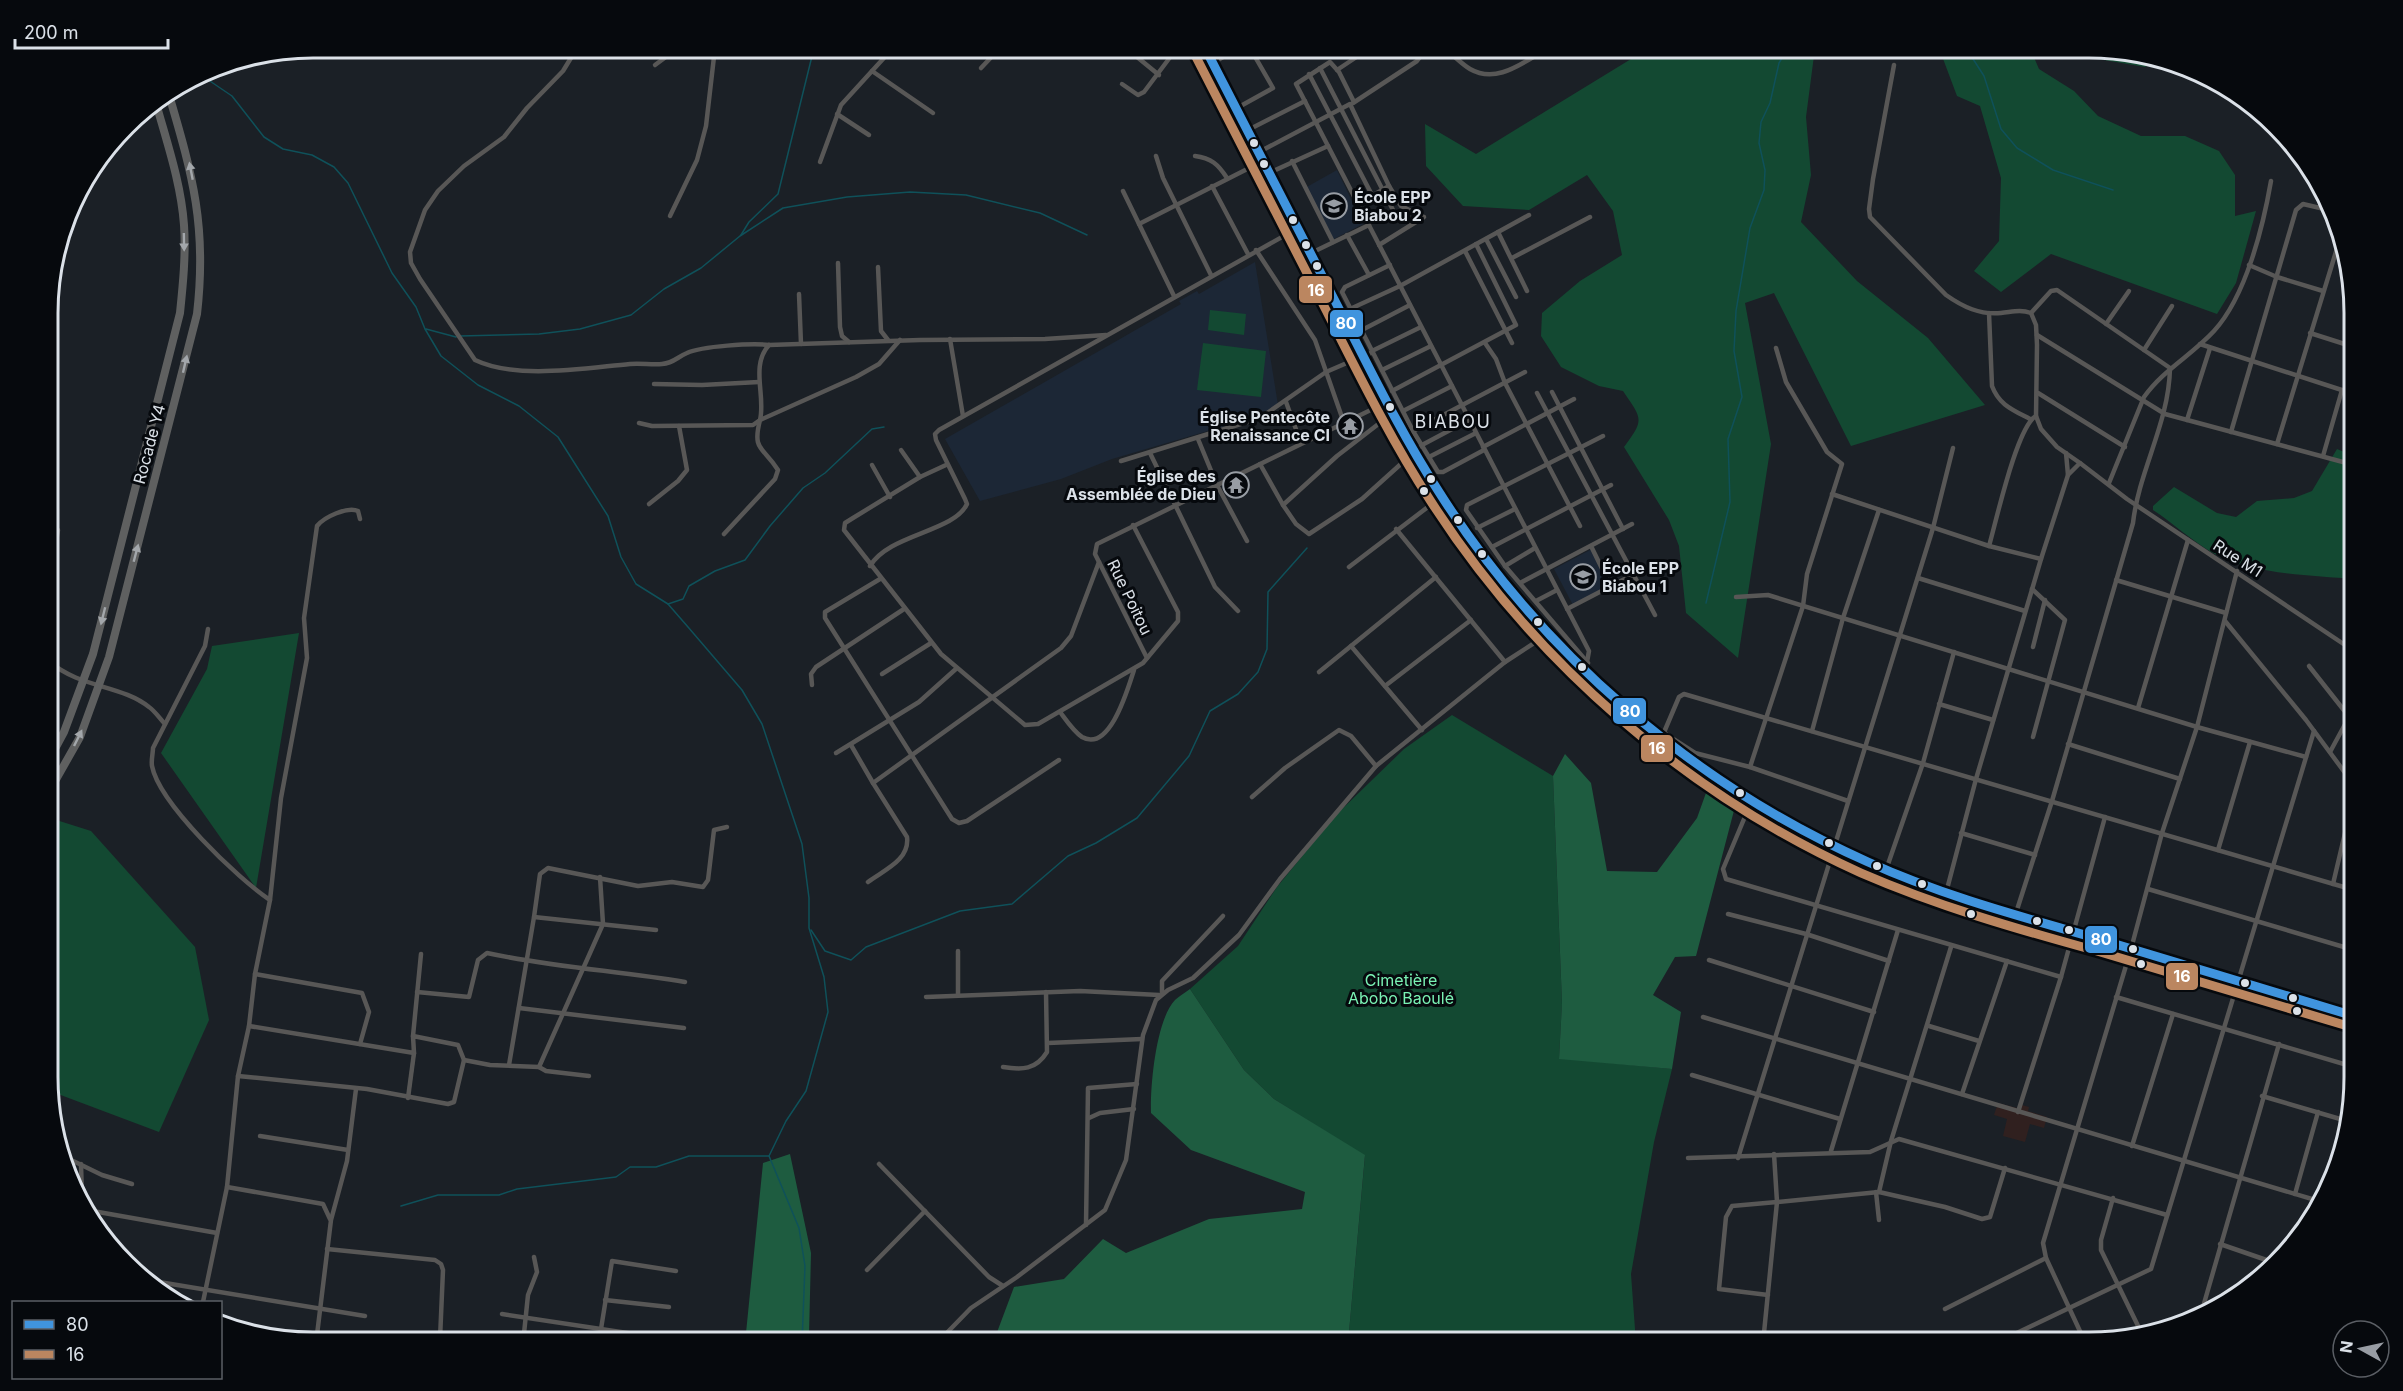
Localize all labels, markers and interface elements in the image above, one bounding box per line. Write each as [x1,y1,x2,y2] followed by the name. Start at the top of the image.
[15,12,168,50] scale bar
[24,22,79,43] text: 200 m
[1248,137,1260,149] unlabelled marker
[1258,158,1270,170] unlabelled marker
[186,161,195,180] one-way arrow
[1354,187,1431,225] place label: École EPP Biabou 2
[1319,191,1349,221] school or university icon: École EPP Biabou 2
[1287,214,1299,226] unlabelled marker
[180,232,189,251] one-way arrow
[1300,239,1312,251] unlabelled marker
[1311,260,1323,272] unlabelled marker
[1298,275,1333,304] line badge: 16
[1307,280,1325,300] text: 16
[1329,309,1364,338] line badge: 80
[1335,313,1357,333] text: 80
[181,355,191,373] one-way arrow
[1384,401,1396,413] unlabelled marker
[129,402,169,486] street label: Rocade Y4
[1200,407,1330,445] place label: Église Pentecôte Renaissance CI
[1335,411,1365,441] temple icon: Église Pentecôte Renaissance CI
[1415,411,1491,432] district label: BIABOU
[1066,466,1216,504] place label: Église des Assemblée de Dieu
[1221,470,1251,500] temple icon: Église des Assemblée de Dieu
[1425,473,1437,485] unlabelled marker
[1418,485,1430,497] unlabelled marker
[1452,514,1464,526] unlabelled marker
[2210,535,2266,581] street label: Rue M1
[132,543,142,562] one-way arrow
[1476,548,1488,560] unlabelled marker
[1103,556,1157,638] street label: Rue Poitou
[1602,558,1679,596] place label: École EPP Biabou 1
[1568,562,1598,592] school or university icon: École EPP Biabou 1
[98,607,107,625] one-way arrow
[1532,616,1544,628] unlabelled marker
[1576,661,1588,673] unlabelled marker
[1612,697,1647,725] line badge: 80
[1619,701,1641,721] text: 80
[74,730,83,747] one-way arrow
[1640,734,1674,763] line badge: 16
[1648,738,1666,758] text: 16
[1734,787,1746,799] unlabelled marker
[1823,837,1835,849] unlabelled marker
[1871,860,1883,872] unlabelled marker
[1916,878,1928,890] unlabelled marker
[1965,908,1977,920] unlabelled marker
[2031,915,2043,927] unlabelled marker
[2063,924,2075,936] unlabelled marker
[2084,925,2118,954] line badge: 80
[2090,929,2112,949] text: 80
[2127,943,2139,955] unlabelled marker
[2135,958,2147,970] unlabelled marker
[2165,962,2199,991] line badge: 16
[2173,966,2191,986] text: 16
[1348,970,1454,1008] park label: Cimetière Abobo Baoulé
[2239,977,2251,989] unlabelled marker
[2287,992,2299,1004] unlabelled marker
[2291,1005,2303,1017] unlabelled marker
[12,1301,222,1379] legend
[66,1314,89,1335] text: 80
[2331,1319,2391,1379] north arrow
[2335,1339,2357,1354] text: N
[66,1344,84,1365] text: 16

